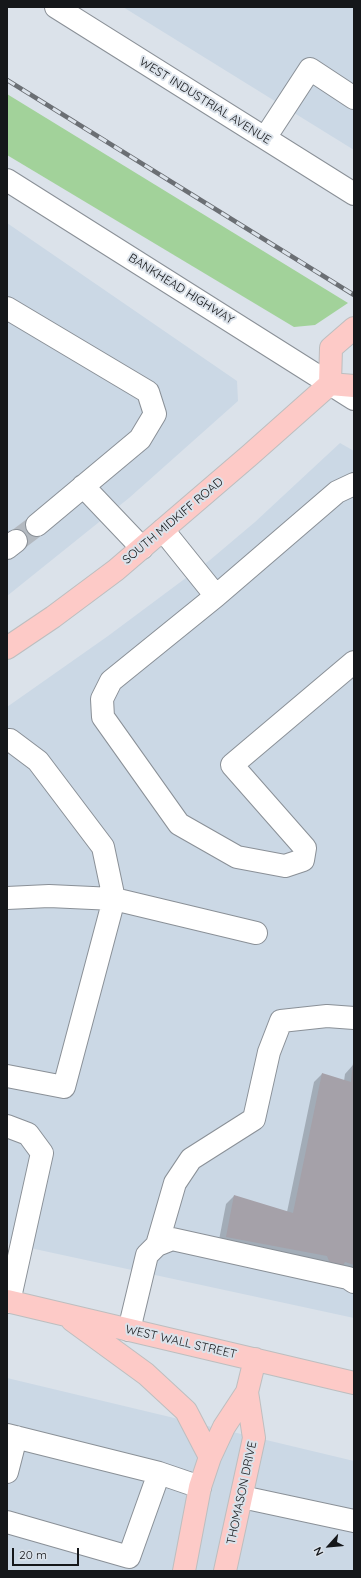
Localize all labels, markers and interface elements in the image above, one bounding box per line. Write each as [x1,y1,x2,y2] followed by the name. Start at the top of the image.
[137,54,273,148] street label: WEST INDUSTRIAL AVENUE
[126,251,236,327] street label: BANKHEAD HIGHWAY
[120,475,226,567] street label: SOUTH MIDKIFF ROAD
[124,1322,238,1362] street label: WEST WALL STREET
[224,1440,260,1546] street label: THOMASON DRIVE
[309,1526,349,1566] north arrow
[14,1540,81,1566] scale bar
[310,1545,326,1558] text: N
[19,1547,47,1562] text: 20 m

